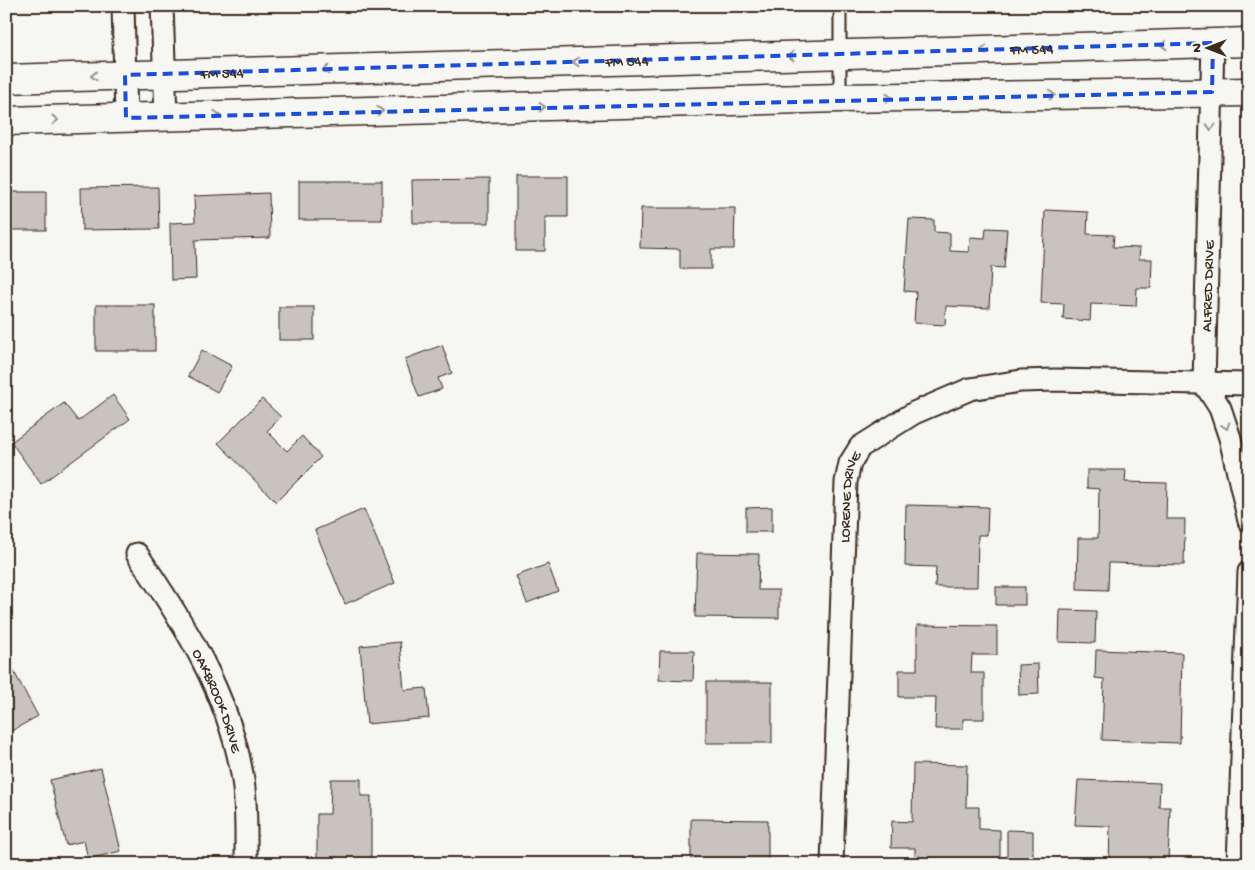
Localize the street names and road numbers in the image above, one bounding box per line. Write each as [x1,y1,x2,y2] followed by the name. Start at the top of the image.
[1008,41,1054,60] street label: FM 544
[604,53,649,72] street label: FM 544
[199,65,244,84] street label: FM 544
[1198,239,1220,332] street label: ALFRED DRIVE
[837,448,867,543] street label: LORENE DRIVE
[187,646,244,755] street label: OAKBROOK DRIVE

